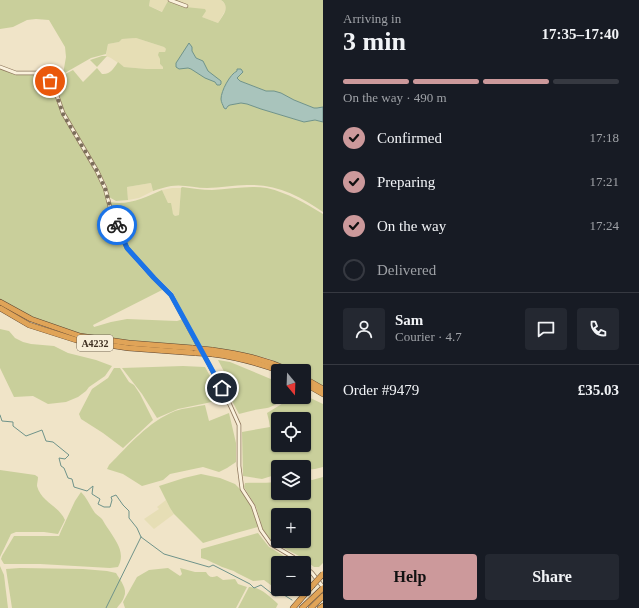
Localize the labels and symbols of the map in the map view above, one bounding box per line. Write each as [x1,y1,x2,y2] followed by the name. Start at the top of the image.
[33,64,67,98] pin
[97,205,137,245] courier
[77,335,113,351] road number: A4232
[271,364,311,404] north arrow
[205,371,239,405] pin

